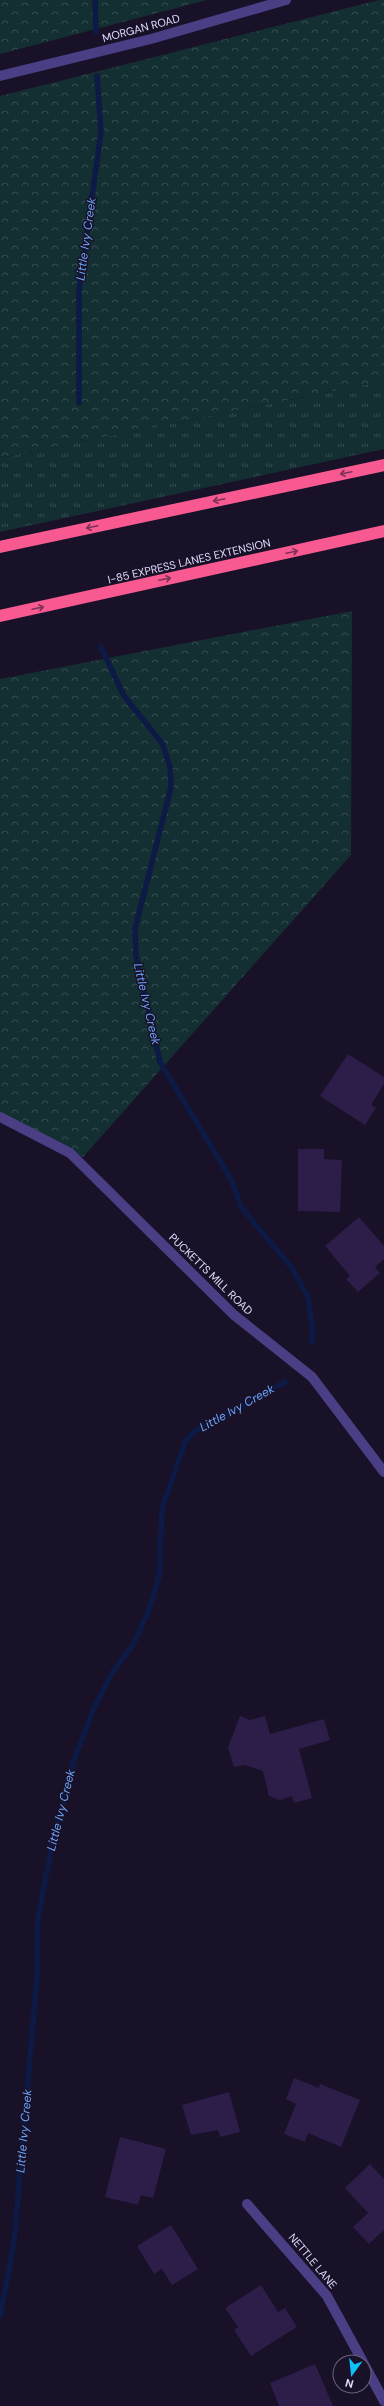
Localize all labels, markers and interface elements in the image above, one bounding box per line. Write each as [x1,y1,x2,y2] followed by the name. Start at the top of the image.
[101,11,182,45] street label: MORGAN ROAD
[72,196,100,281] water label: Little Ivy Creek
[340,469,353,477] one-way arrow
[213,496,226,504] one-way arrow
[85,523,98,531] one-way arrow
[106,535,272,587] street label: I-85 EXPRESS LANES EXTENSION
[285,547,298,555] one-way arrow
[158,575,171,583] one-way arrow
[31,604,44,612] one-way arrow
[130,962,164,1047] water label: Little Ivy Creek
[166,1230,256,1318] street label: PUCKETTS MILL ROAD
[197,1380,278,1435] water label: Little Ivy Creek
[43,1767,79,1852] water label: Little Ivy Creek
[12,2088,36,2173] water label: Little Ivy Creek
[286,2230,340,2292] street label: NETTLE LANE
[332,2354,372,2394] north arrow
[344,2376,355,2391] text: N

